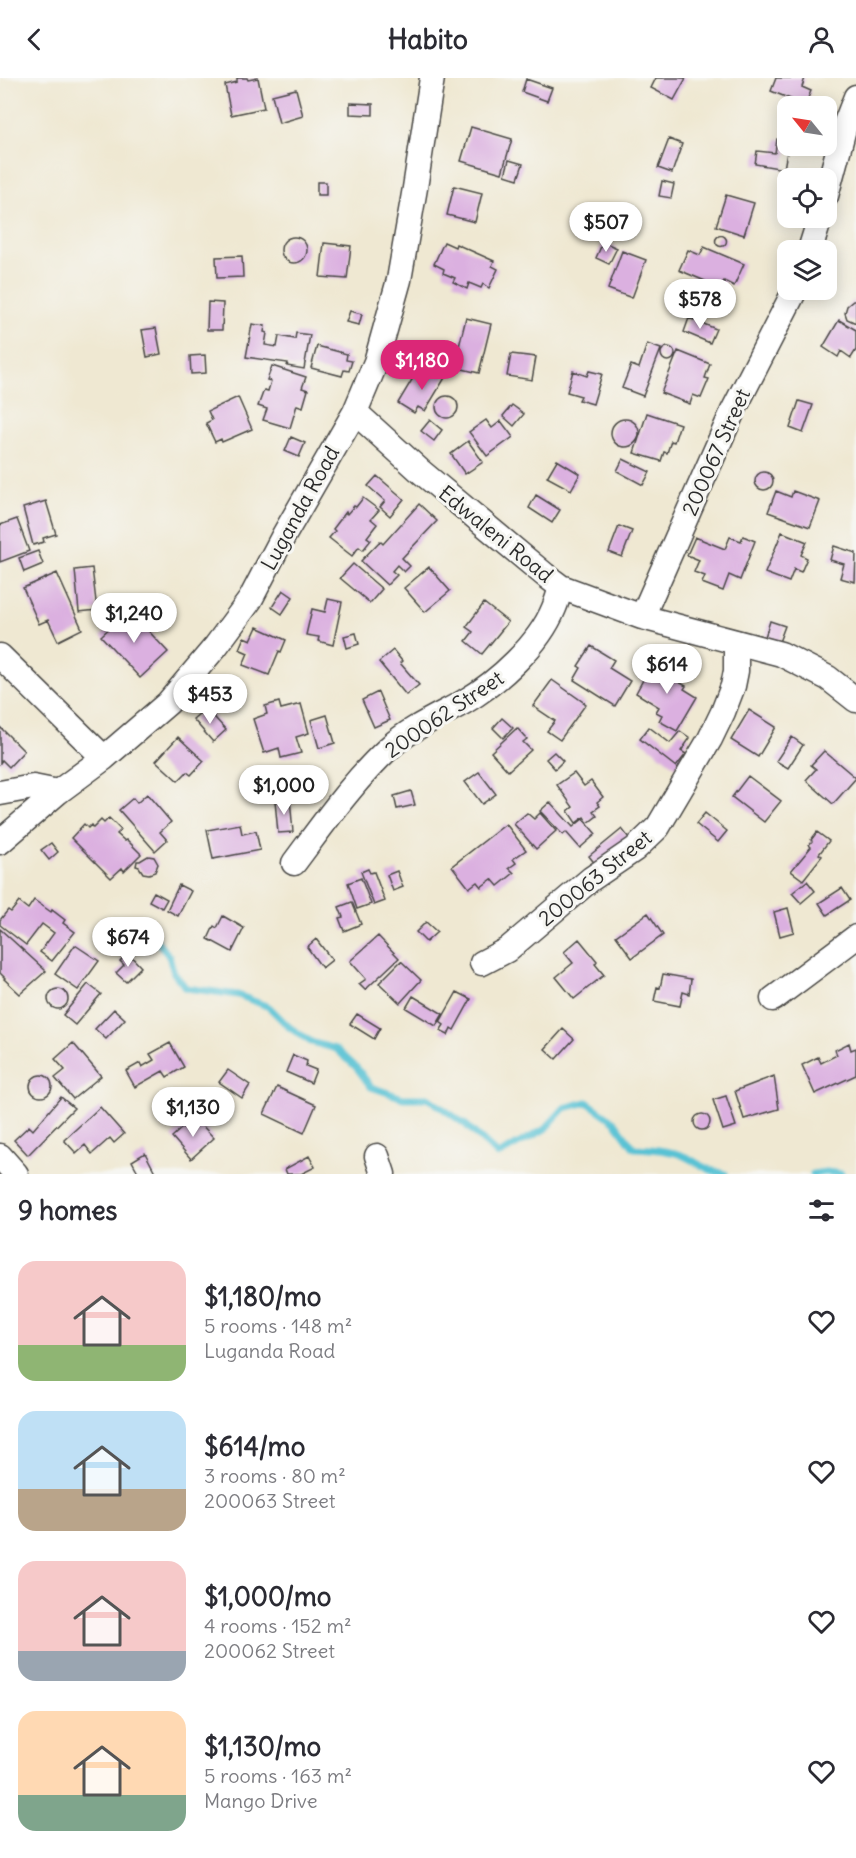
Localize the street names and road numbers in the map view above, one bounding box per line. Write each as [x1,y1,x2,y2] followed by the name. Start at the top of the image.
[676,384,756,520] street label: 200067 Street
[255,441,345,575] street label: Luganda Road
[433,479,559,589] street label: Edwaleni Road
[379,664,509,764] street label: 200062 Street
[533,824,657,932] street label: 200063 Street

